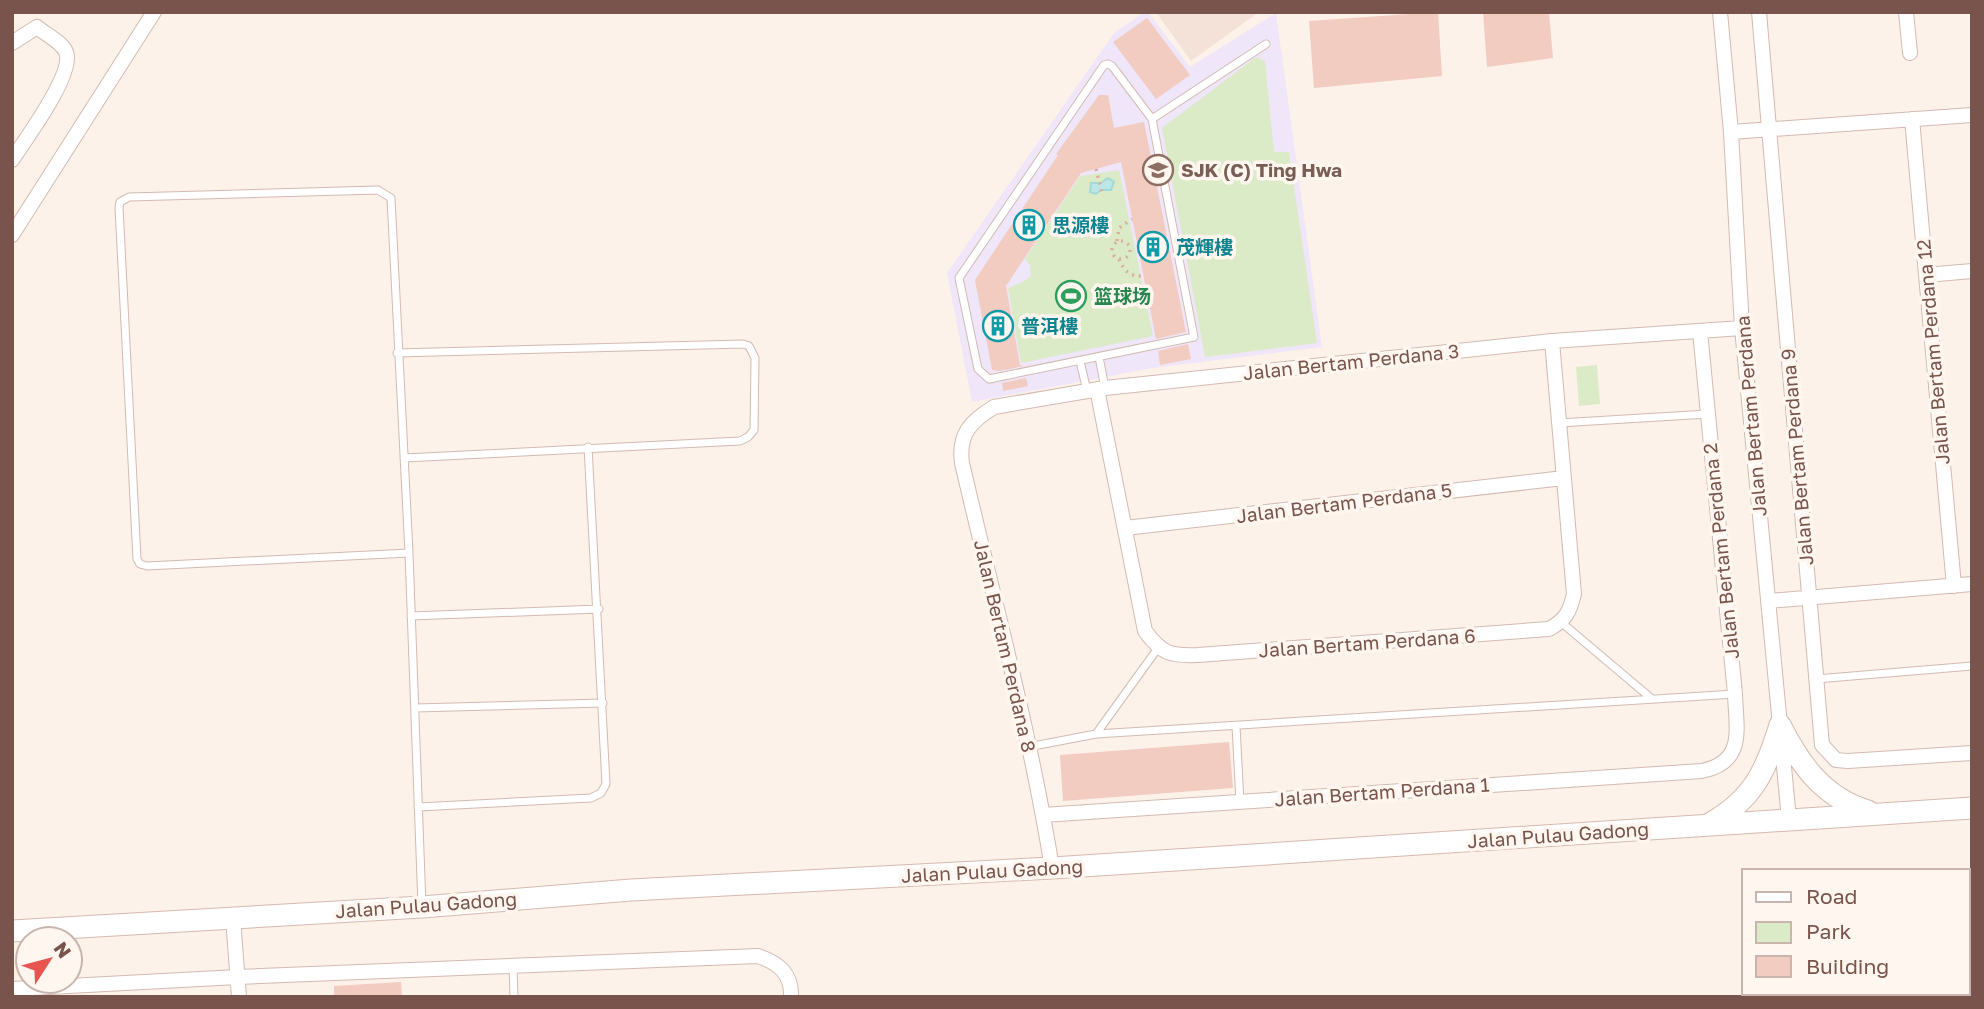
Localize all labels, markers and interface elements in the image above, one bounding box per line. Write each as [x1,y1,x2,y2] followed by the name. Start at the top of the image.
[1141,153,1175,187] school or university icon: SJK (C) Ting Hwa
[1181,158,1342,181] place label: SJK (C) Ting Hwa
[1012,208,1046,242] building icon: 思源樓
[1052,213,1109,236] place label: 思源樓
[1136,230,1170,264] building icon: 茂輝樓
[1176,235,1233,258] place label: 茂輝樓
[1911,238,1954,466] street label: Jalan Bertam Perdana 12
[1054,279,1088,313] sports icon: 篮球场
[1094,284,1151,307] place label: 篮球场
[981,309,1015,343] building icon: 普洱樓
[1021,314,1078,337] place label: 普洱樓
[1730,315,1771,517] street label: Jalan Bertam Perdana
[1242,339,1460,384] street label: Jalan Bertam Perdana 3
[1776,348,1817,566] street label: Jalan Bertam Perdana 9
[1698,442,1743,660] street label: Jalan Bertam Perdana 2
[1235,478,1453,527] street label: Jalan Bertam Perdana 5
[970,537,1041,755] street label: Jalan Bertam Perdana 8
[1258,623,1476,662] street label: Jalan Bertam Perdana 6
[1274,773,1490,810] street label: Jalan Bertam Perdana 1
[1466,817,1650,852] street label: Jalan Pulau Gadong
[900,854,1084,887] street label: Jalan Pulau Gadong
[1742,869,1970,995] legend
[1806,883,1857,909] text: Road
[334,887,518,922] street label: Jalan Pulau Gadong
[1806,918,1852,944] text: Park
[14,925,84,995] north arrow
[50,937,77,962] text: N
[1806,953,1889,979] text: Building

